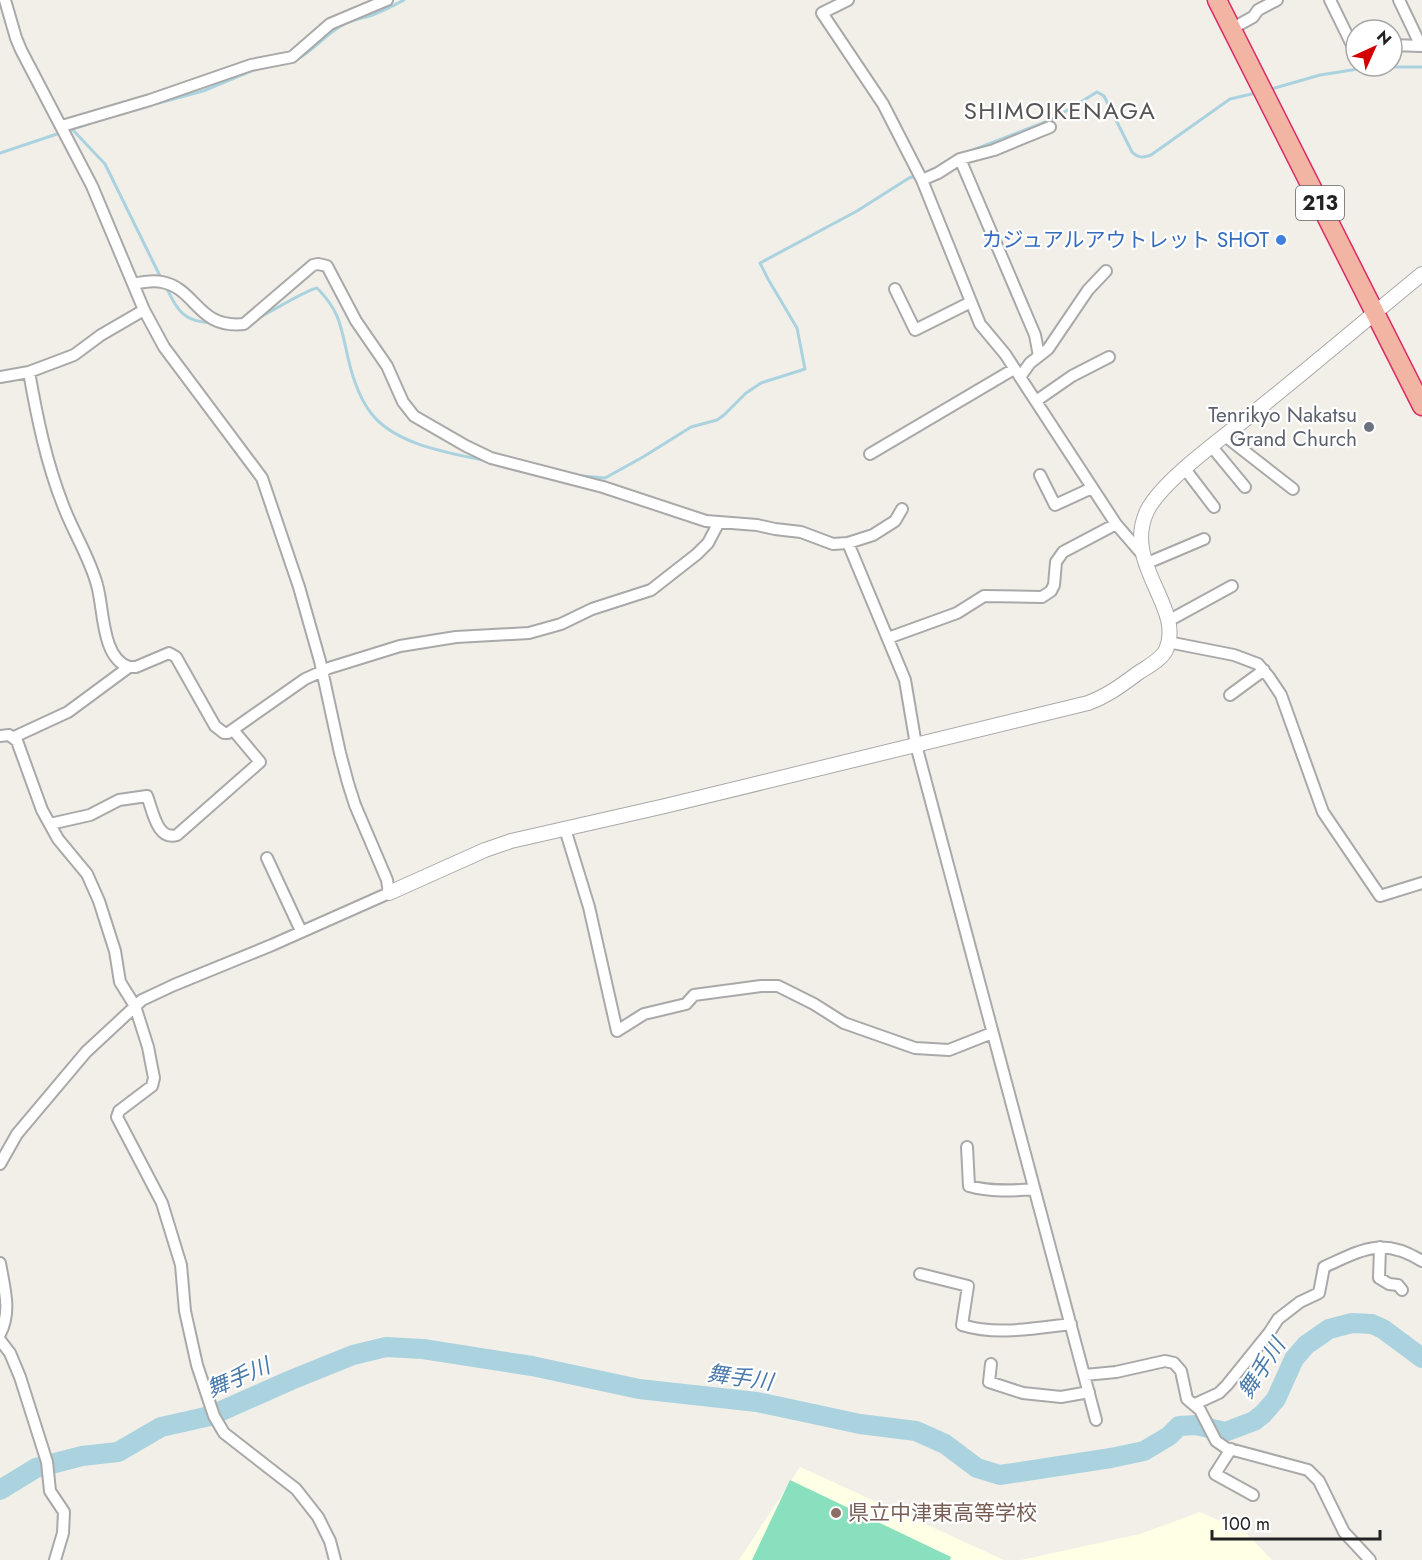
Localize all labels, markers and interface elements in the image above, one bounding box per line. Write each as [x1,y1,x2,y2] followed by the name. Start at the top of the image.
[1344,18,1404,78] north arrow
[1372,25,1397,50] text: N
[964,93,1156,128] district label: SHIMOIKENAGA
[1296,186,1344,220] road number: 213
[982,225,1269,255] place label: カジュアルアウトレット SHOT
[1274,233,1288,247] marker: カジュアルアウトレット SHOT
[1208,400,1357,454] place label: Tenrikyo Nakatsu Grand Church
[1362,420,1376,434] marker: Tenrikyo Nakatsu Grand Church
[1230,1330,1293,1404] water label: 舞手川
[201,1349,276,1405] water label: 舞手川
[705,1357,777,1398] water label: 舞手川
[848,1498,1037,1528] place label: 県立中津東高等学校
[1212,1503,1380,1541] scale bar
[829,1506,843,1520] marker: 県立中津東高等学校
[1221,1511,1270,1537] text: 100 m

